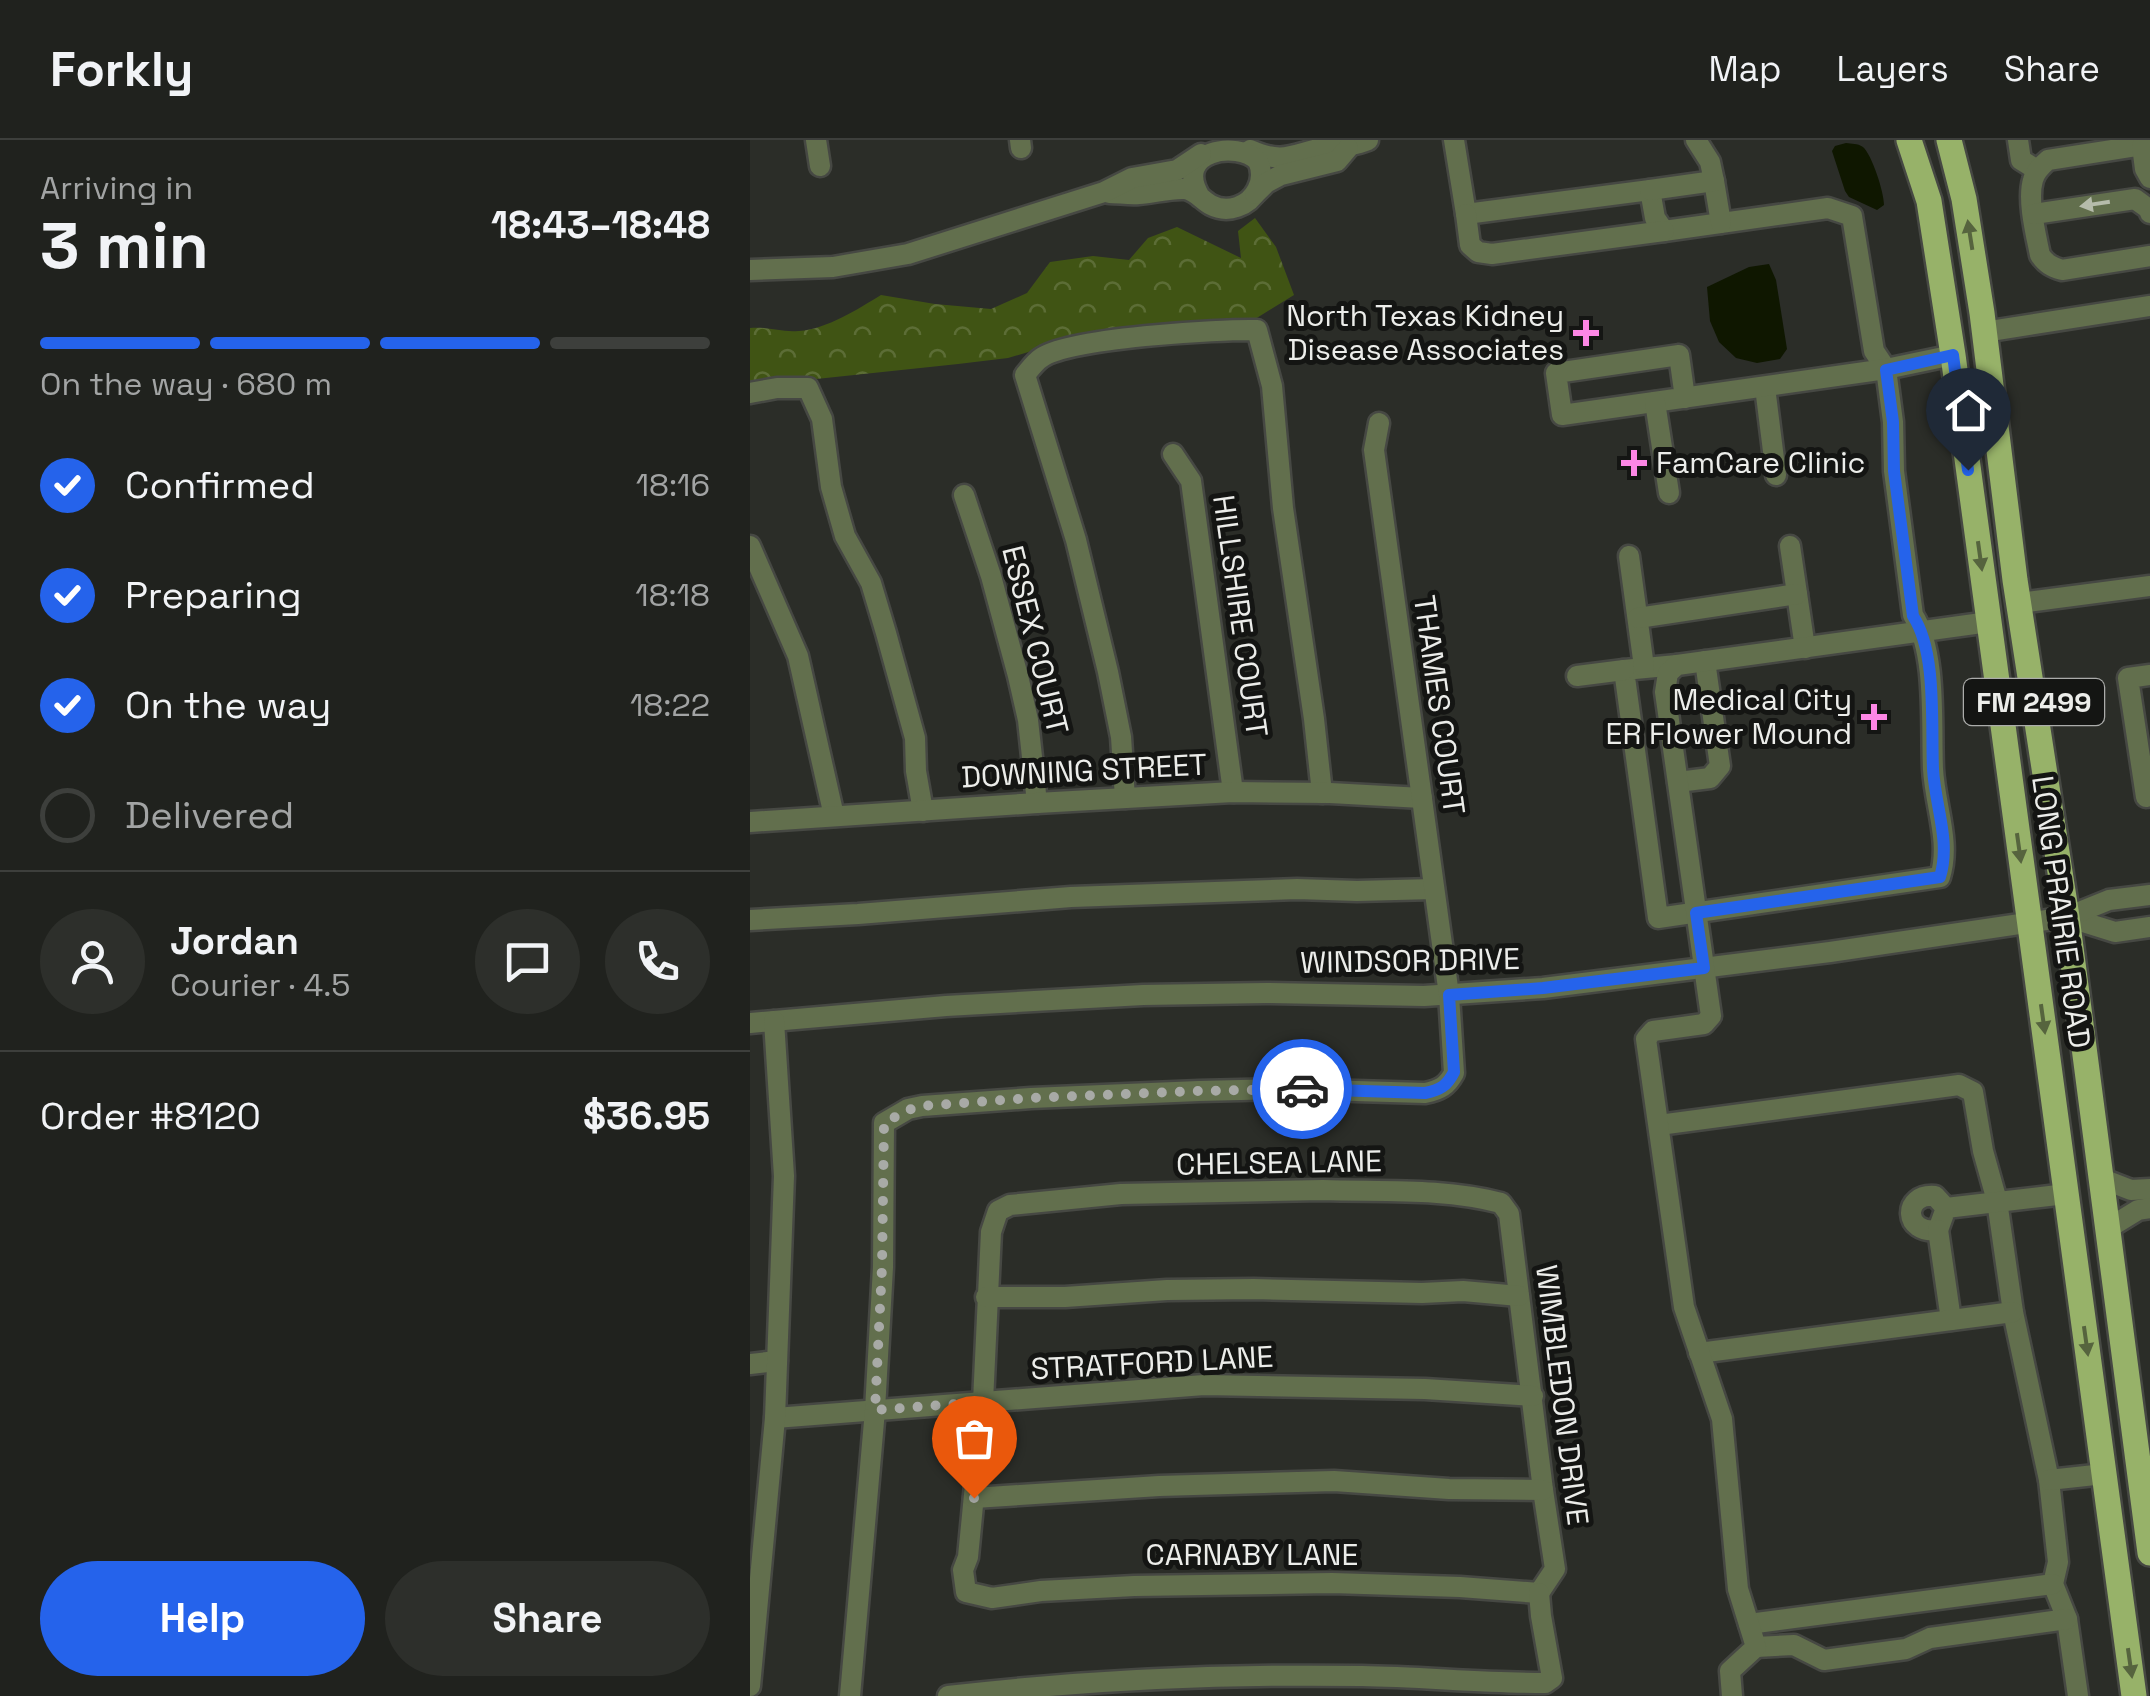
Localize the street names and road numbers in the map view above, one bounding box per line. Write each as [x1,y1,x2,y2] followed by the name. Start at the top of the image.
[1204,492,1277,740] street label: HILLSHIRE COURT
[993,542,1078,738] street label: ESSEX COURT
[1405,593,1474,817] street label: THAMES COURT
[1964,679,2104,725] road number: FM 2499
[960,745,1208,796] street label: DOWNING STREET
[2023,773,2100,1051] street label: LONG PRAIRIE ROAD
[1300,939,1520,982] street label: WINDSOR DRIVE
[1176,1141,1382,1184] street label: CHELSEA LANE
[1527,1263,1598,1527] street label: WIMBLEDON DRIVE
[1030,1337,1274,1388] street label: STRATFORD LANE
[1146,1535,1358,1574] street label: CARNABY LANE

